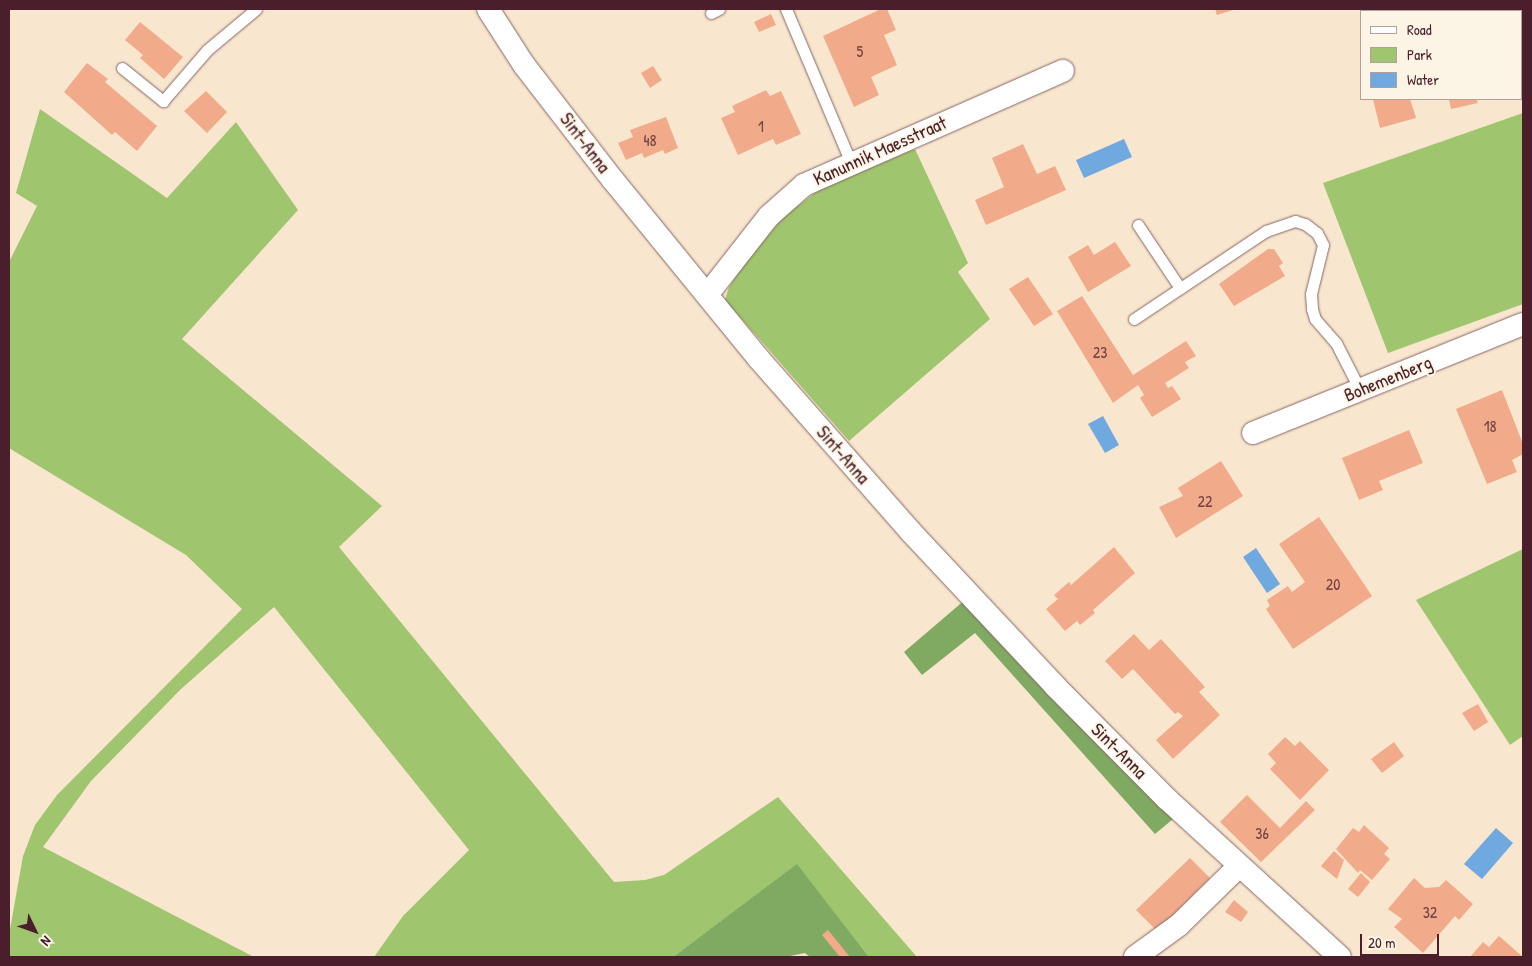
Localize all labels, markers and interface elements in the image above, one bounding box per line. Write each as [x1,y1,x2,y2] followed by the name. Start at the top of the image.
[1360,10,1522,100] legend
[1407,19,1432,40] text: Road
[857,41,863,61] house number: 5
[1407,44,1432,65] text: Park
[1407,69,1439,90] text: Water
[555,108,615,178] street label: Sint-Anna
[810,111,950,191] street label: Kanunnik Maesstraat
[758,116,764,136] house number: 1
[644,130,656,150] house number: 48
[1093,342,1107,362] house number: 23
[1341,351,1435,407] street label: Bohemenberg
[1484,416,1496,436] house number: 18
[812,421,874,489] street label: Sint-Anna
[1198,491,1212,511] house number: 22
[1326,574,1340,594] house number: 20
[1086,718,1152,784] street label: Sint-Anna
[1255,823,1269,843] house number: 36
[1423,902,1437,922] house number: 32
[10,906,60,956] north arrow
[1362,924,1441,956] scale bar
[37,932,56,950] text: N
[1368,932,1395,953] text: 20 m

